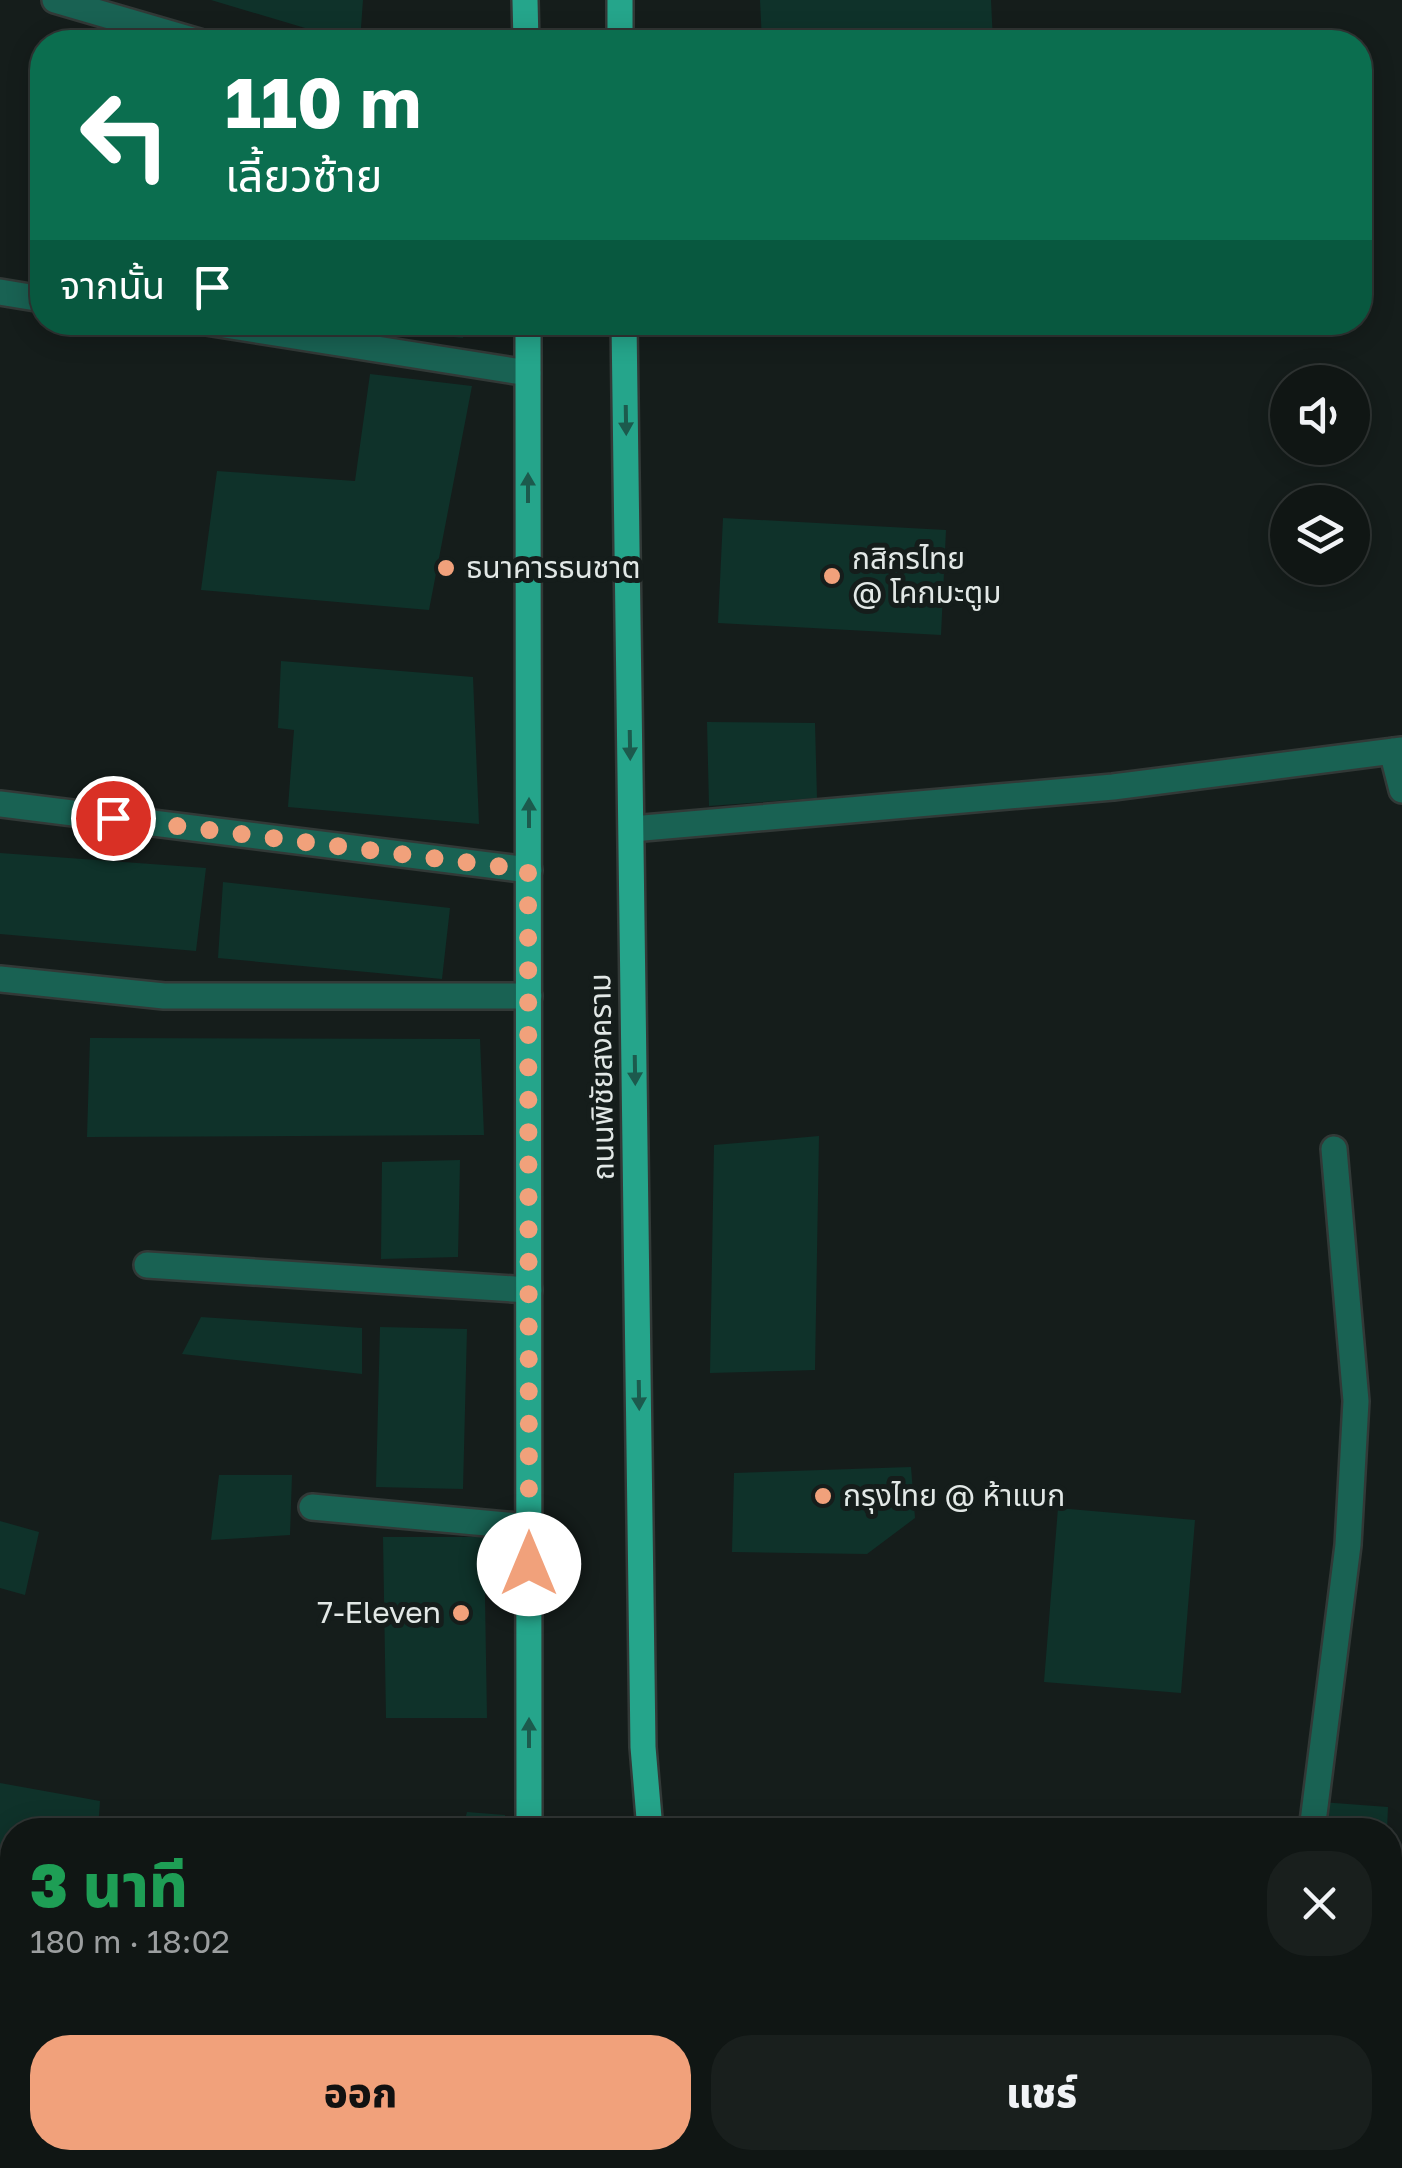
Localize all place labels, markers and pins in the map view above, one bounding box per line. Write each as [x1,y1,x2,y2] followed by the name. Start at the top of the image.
[852,540,1002,611] place label: กสิกรไทย @ โคกมะตูม
[466,549,641,585] place label: ธนาคารธนชาต
[435,557,457,579] marker: ธนาคารธนชาต
[821,565,843,587] marker: กสิกรไทย @ โคกมะตูม
[71,776,156,861] pin
[843,1477,1065,1514] place label: กรุงไทย @ ห้าแบก
[812,1485,834,1507] marker: กรุงไทย @ ห้าแบก
[317,1594,441,1630] place label: 7-Eleven
[450,1602,472,1624] marker: 7-Eleven

